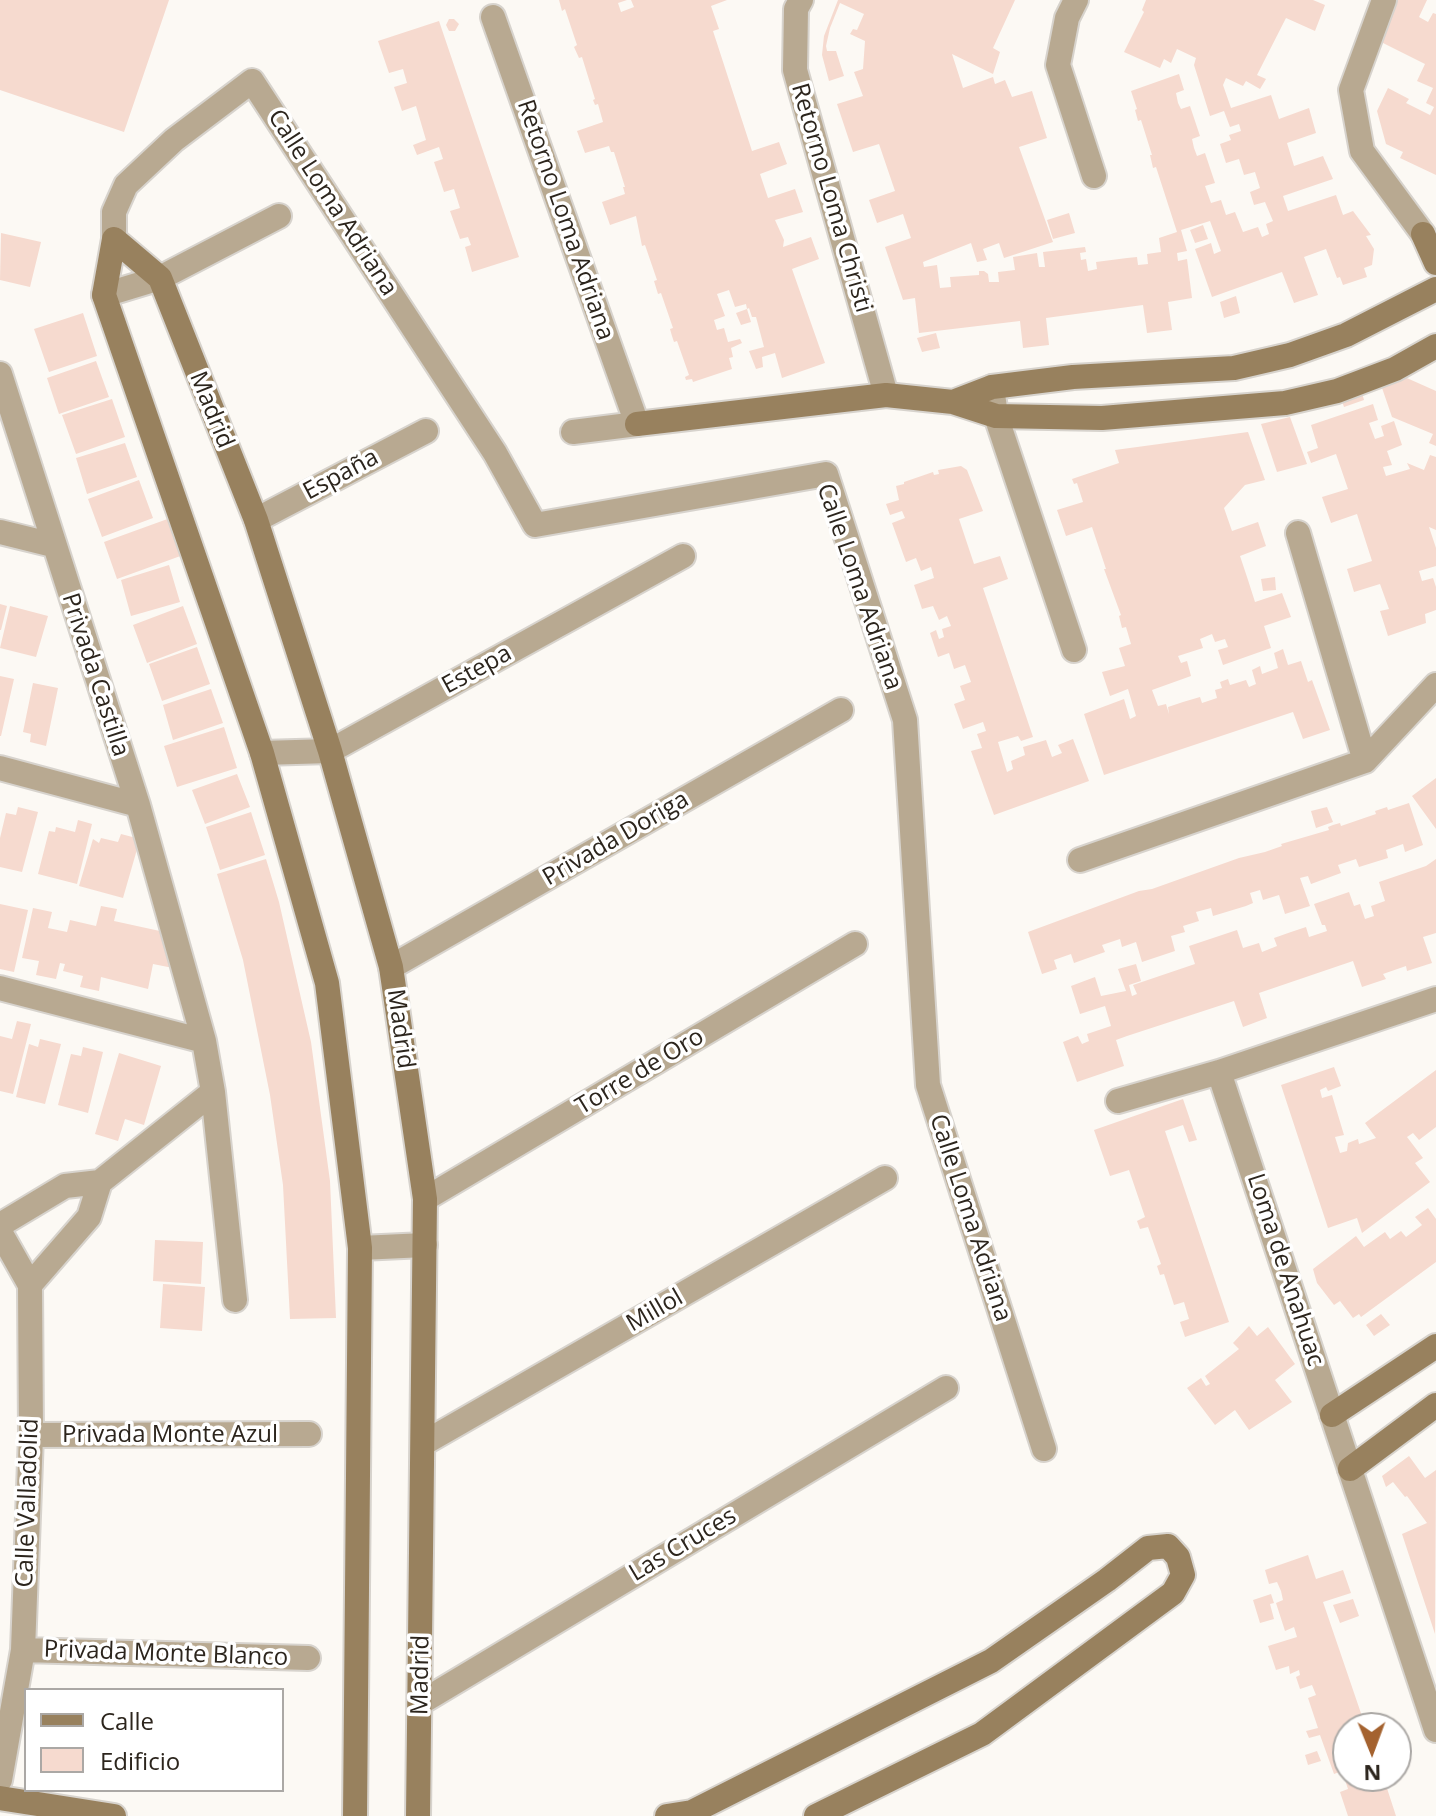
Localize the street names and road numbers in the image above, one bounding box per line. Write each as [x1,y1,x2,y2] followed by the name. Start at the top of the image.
[784,80,878,316] street label: Retorno Loma Christi
[510,96,620,344] street label: Retorno Loma Adriana
[261,105,403,301] street label: Calle Loma Adriana
[183,367,239,453] street label: Madrid
[299,443,383,507] street label: España
[810,480,908,694] street label: Calle Loma Adriana
[55,590,135,760] street label: Privada Castilla
[437,639,517,701] street label: Estepa
[538,786,694,892] street label: Privada Doriga
[380,987,420,1071] street label: Madrid
[571,1022,709,1122] street label: Torre de Oro
[923,1111,1017,1325] street label: Calle Loma Adriana
[1240,1170,1330,1370] street label: Loma de Anahuac
[622,1283,688,1339] street label: Millol
[11,1418,45,1588] street label: Calle Valladolid
[62,1421,278,1449] street label: Privada Monte Azul
[624,1502,742,1588] street label: Las Cruces
[43,1635,289,1673] street label: Privada Monte Blanco
[406,1635,436,1715] street label: Madrid

